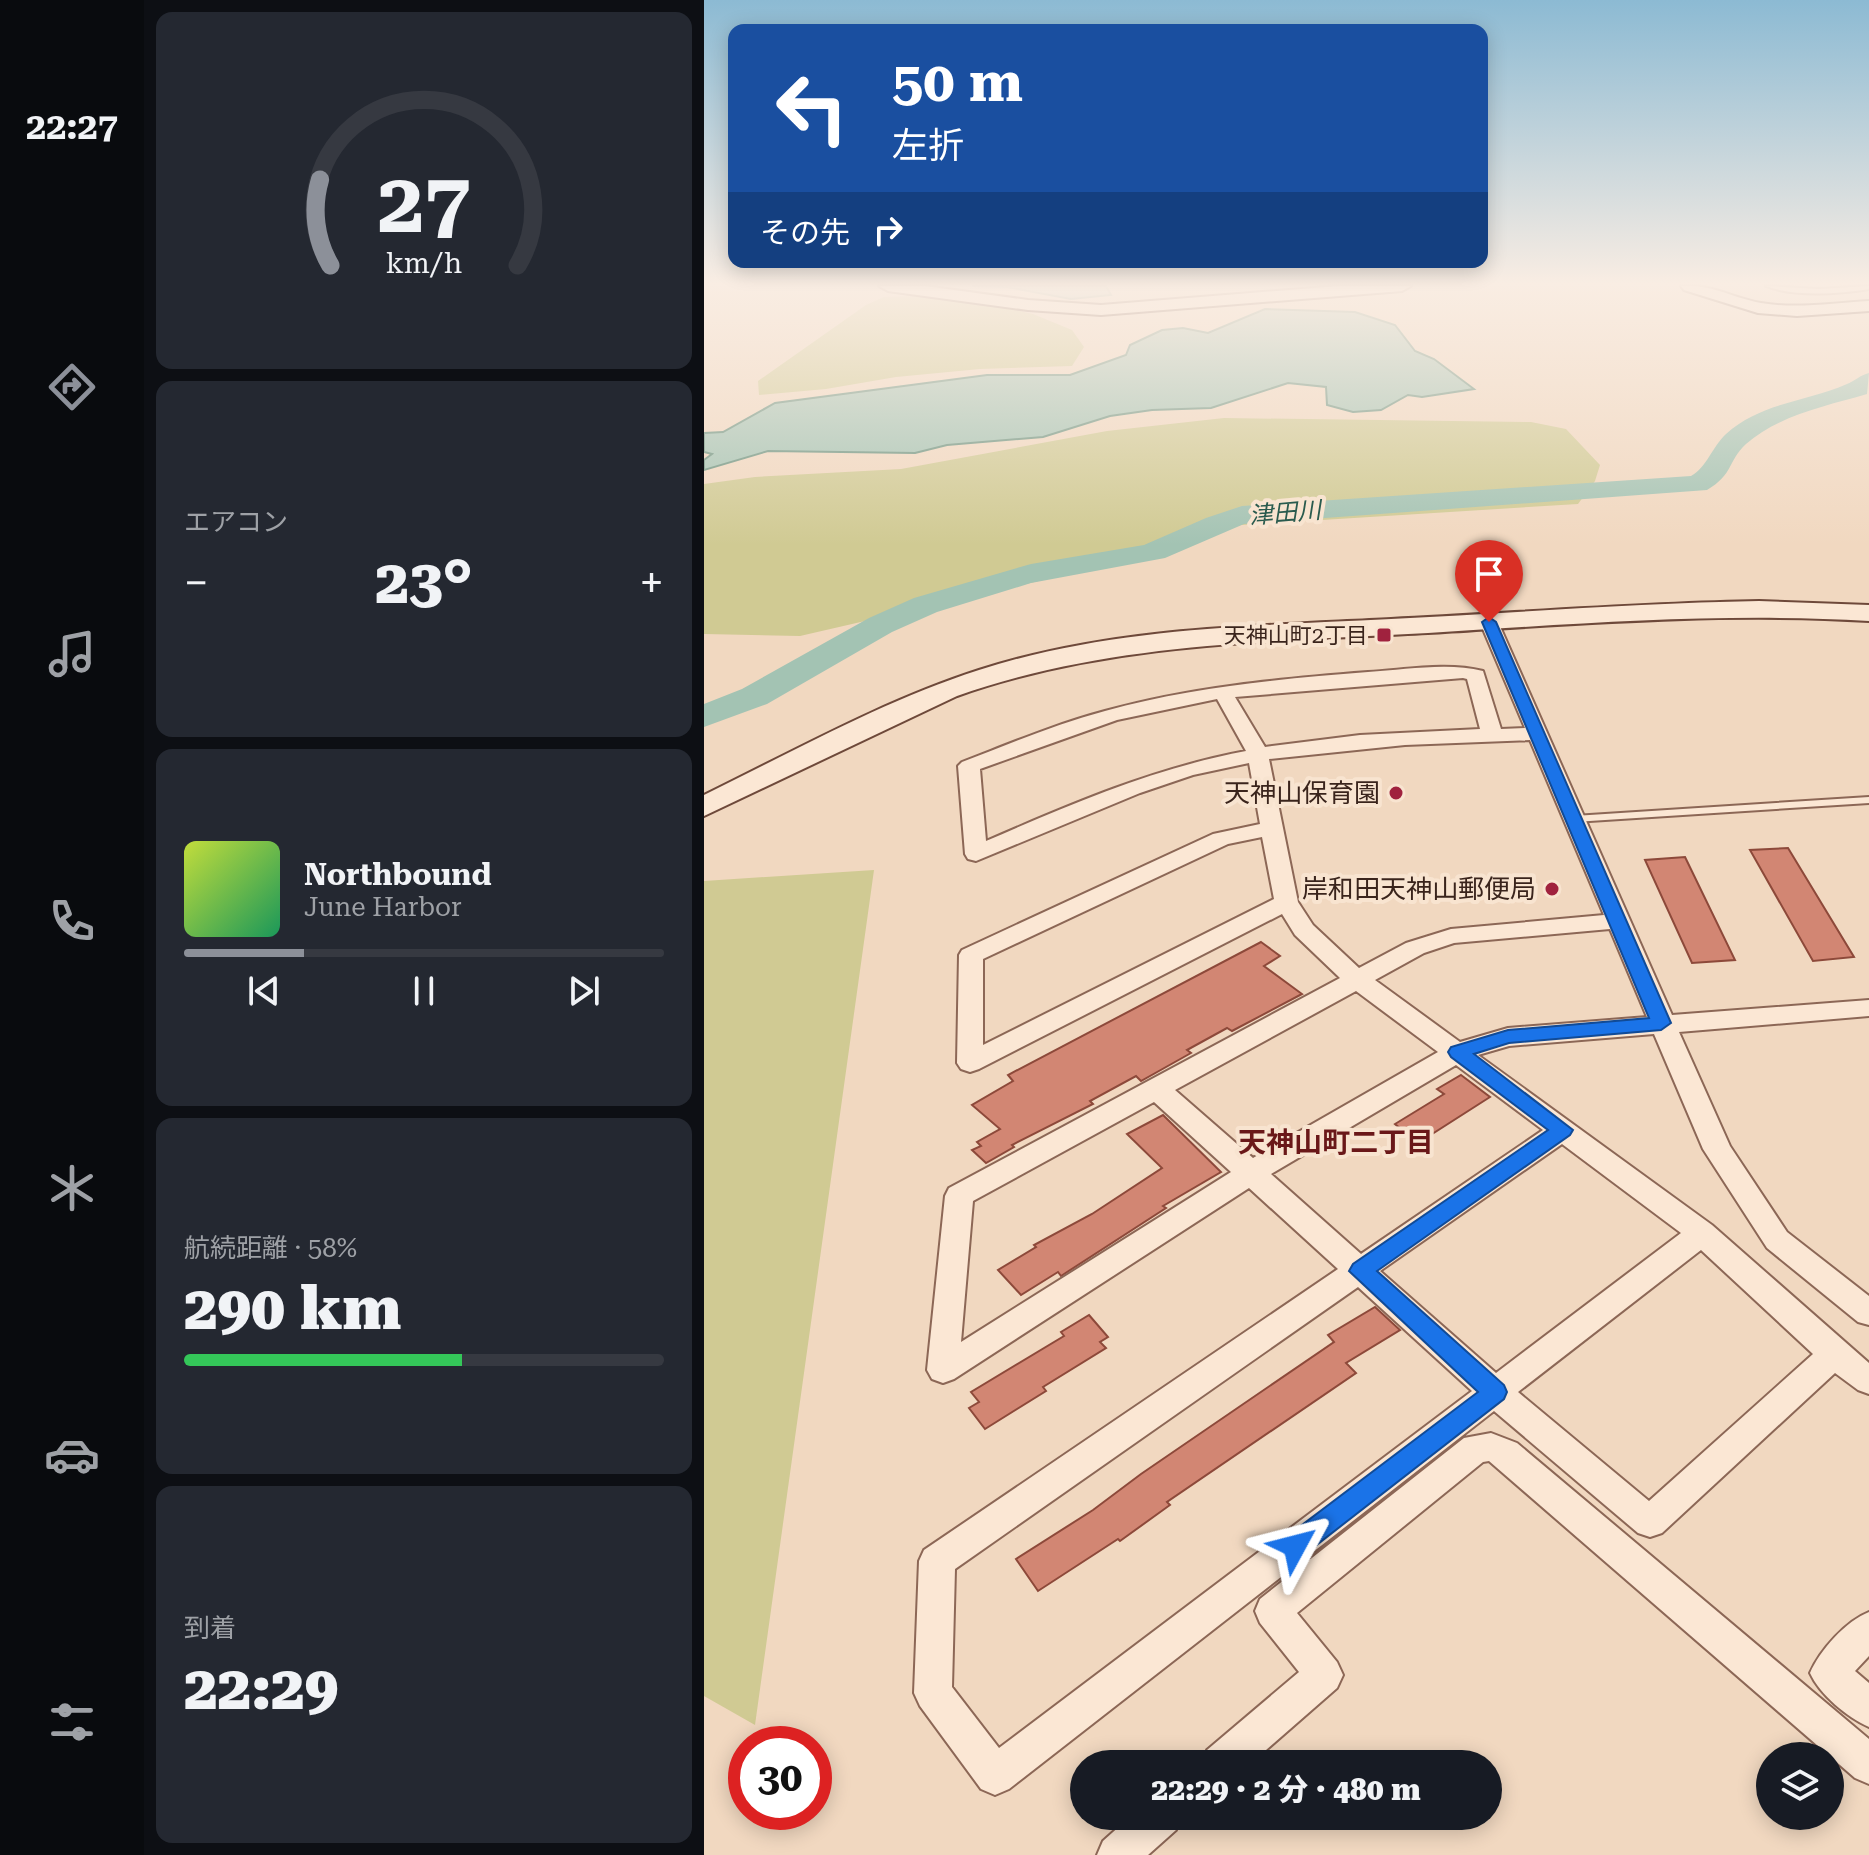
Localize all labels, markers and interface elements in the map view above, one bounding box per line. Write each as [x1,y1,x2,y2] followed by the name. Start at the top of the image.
[892,49,1023,115] text: 50 m
[760,56,864,160] icon: left
[26,106,118,148] text: 22:27
[892,125,964,167] text: 左折
[377,155,471,252] text: 27
[866,208,910,252] icon: right
[760,215,850,250] text: その先
[386,246,462,280] text: km/h
[44,359,100,415] icon: directions
[1248,496,1325,530] water label: 津田川
[184,507,288,537] text: エアコン
[1455,540,1523,622] pin
[375,547,473,618] text: 23°
[1467,552,1511,596] icon: arrive
[184,557,209,609] text: −
[639,557,664,609] text: +
[1224,623,1368,648] place label: 天神山町2丁目
[44,626,100,682] icon: music
[1375,626,1393,644] marker: 天神山町2丁目
[1224,778,1380,808] place label: 天神山保育園
[1387,784,1405,802] marker: 天神山保育園
[304,857,492,892] text: Northbound
[1302,874,1536,904] place label: 岸和田天神山郵便局
[1543,880,1561,898] marker: 岸和田天神山郵便局
[304,892,462,922] text: June Harbor
[44,893,100,949] icon: phone
[242,969,286,1013] icon: previous
[402,969,446,1013] icon: pause
[562,969,606,1013] icon: next
[1238,1126,1434,1159] district label: 天神山町二丁目
[44,1160,100,1216] icon: climate
[184,1233,357,1263] text: 航続距離 · 58%
[184,1273,401,1344] text: 290 km
[44,1427,100,1483] icon: car
[1253,1504,1337,1588] position arrow
[184,1613,236,1643] text: 到着
[184,1653,338,1724] text: 22:29
[44,1694,100,1750] icon: filters
[728,1726,832,1830] speed limit sign: 30
[1756,1742,1844,1830] map controls
[1756,1742,1844,1830] button: layers
[1151,1772,1421,1807] text: 22:29 · 2 分 · 480 m

